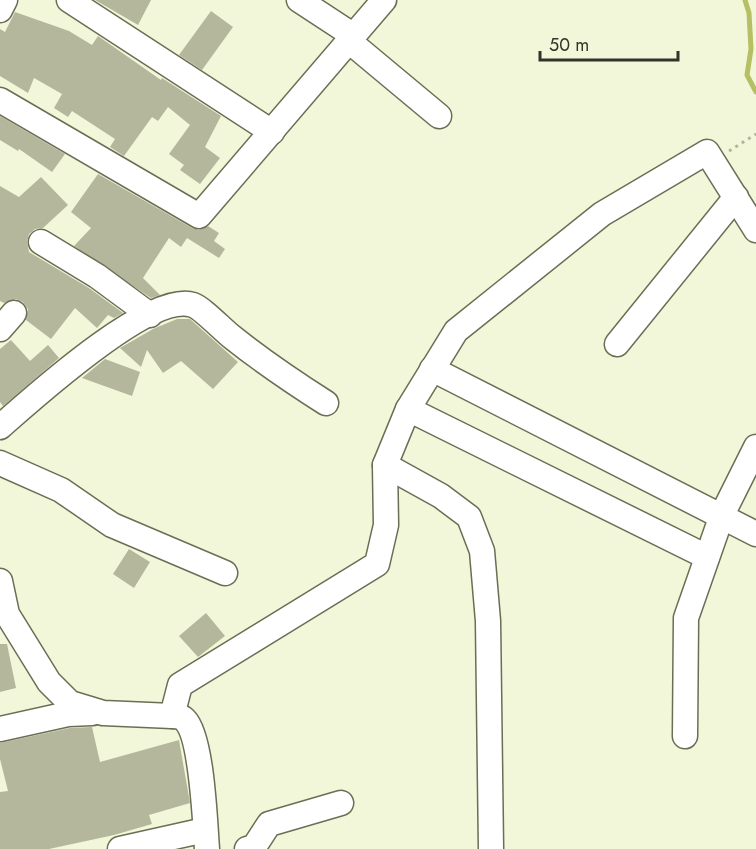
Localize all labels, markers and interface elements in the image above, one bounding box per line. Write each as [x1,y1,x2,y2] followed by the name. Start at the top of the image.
[540,24,678,62] scale bar
[549,32,589,58] text: 50 m

